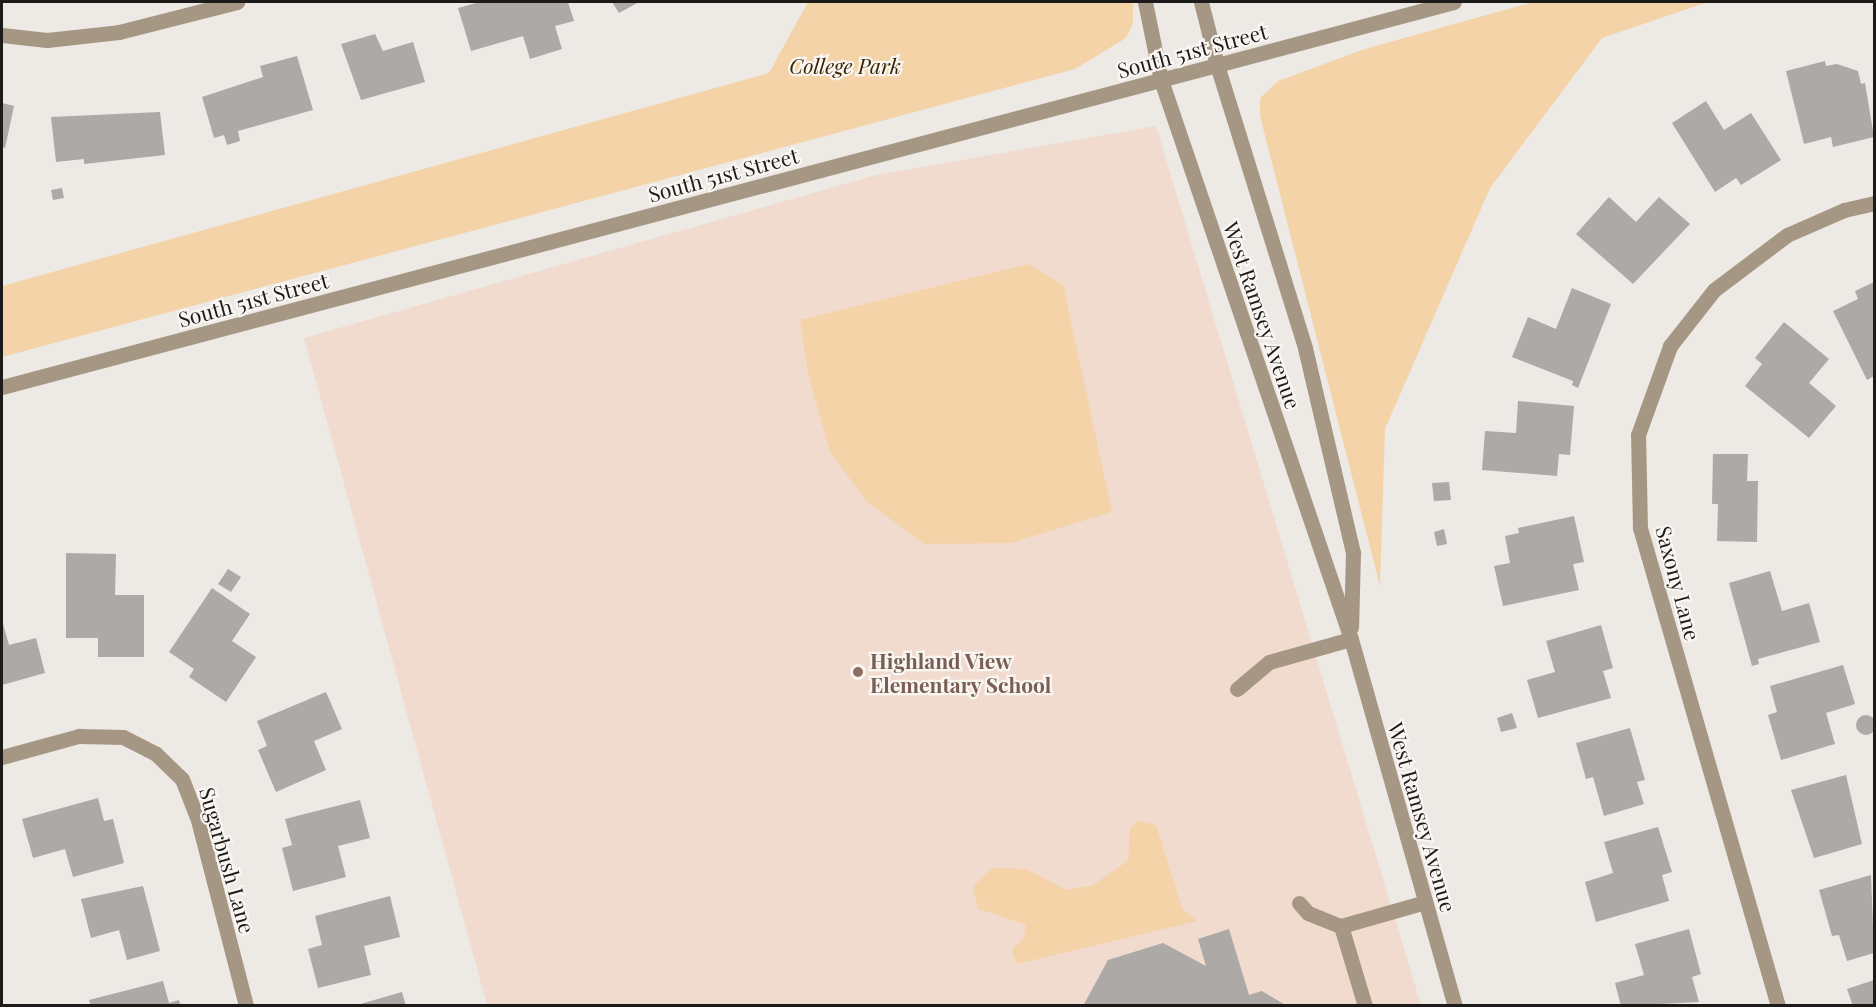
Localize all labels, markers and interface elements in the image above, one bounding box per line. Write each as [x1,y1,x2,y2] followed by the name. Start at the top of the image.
[1114,18,1270,82] street label: South 51st Street
[789,52,901,78] park label: College Park
[645,142,801,206] street label: South 51st Street
[1219,217,1307,413] street label: West Ramsey Avenue
[175,267,331,331] street label: South 51st Street
[1652,523,1706,643] street label: Saxony Lane
[870,647,1052,697] place label: Highland View Elementary School
[851,665,865,679] marker: Highland View Elementary School
[1384,718,1462,916] street label: West Ramsey Avenue
[195,784,261,936] street label: Sugarbush Lane

